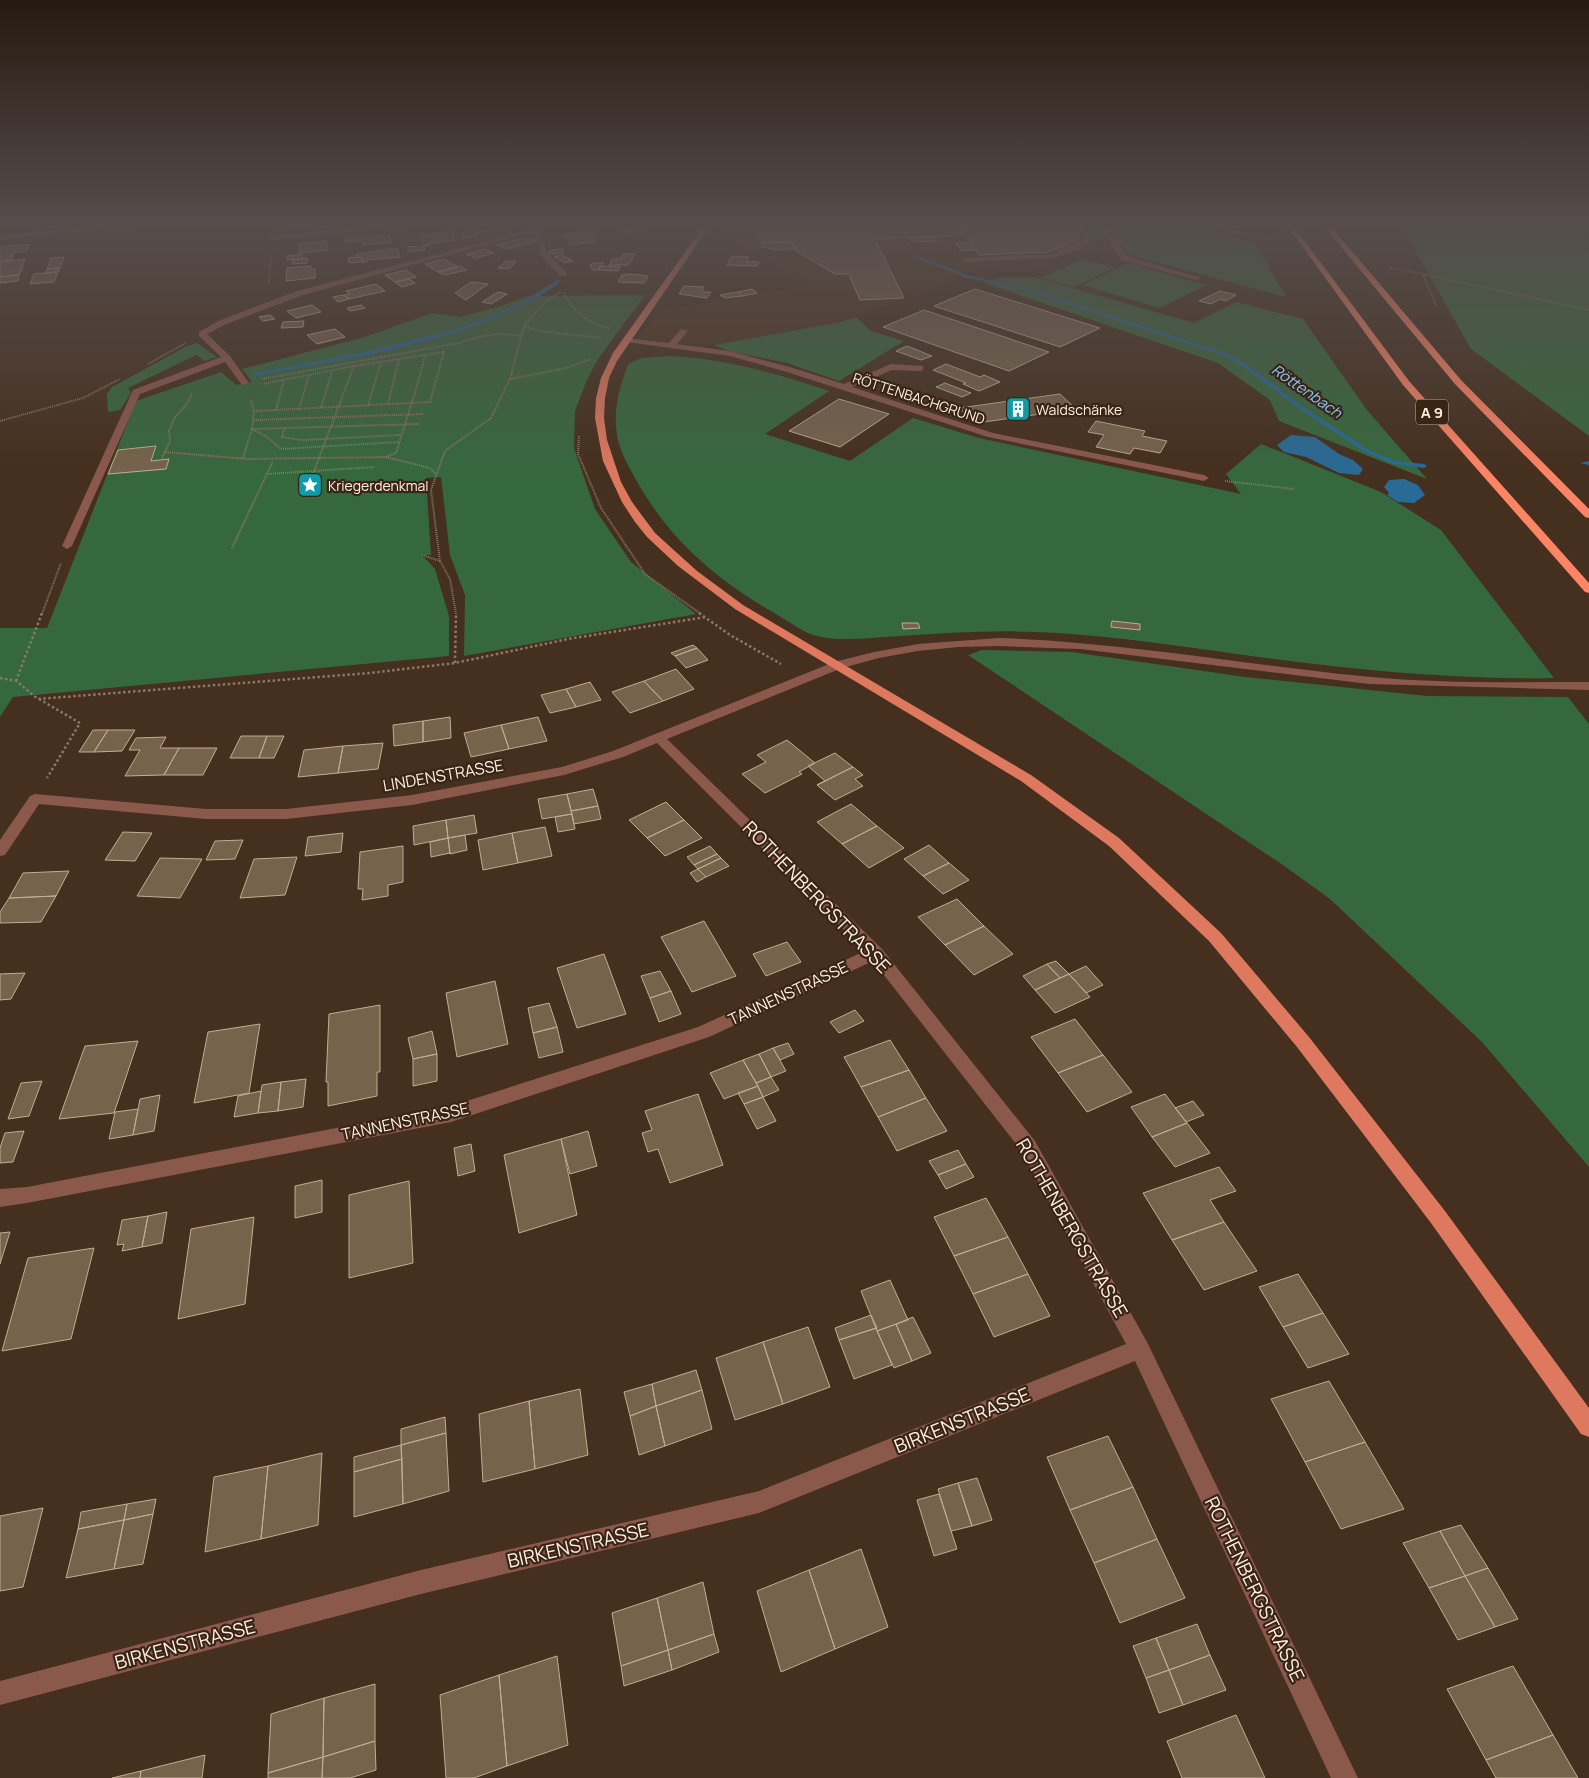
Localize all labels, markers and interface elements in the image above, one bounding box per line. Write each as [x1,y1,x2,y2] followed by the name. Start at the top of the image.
[1268,359,1347,424] water label: Röttenbach
[850,368,988,428] street label: RÖTTENBACHGRUND
[1005,396,1031,422] building icon: Waldschänke
[1036,400,1122,419] place label: Waldschänke
[1416,400,1448,424] road number: A 9
[297,472,323,498] place icon: Kriegerdenkmal
[328,476,429,495] place label: Kriegerdenkmal
[381,754,505,796] street label: LINDENSTRASSE
[737,815,897,979] street label: ROTHENBERGSTRASSE
[725,956,851,1030] street label: TANNENSTRASSE
[339,1097,471,1145] street label: TANNENSTRASSE
[1010,1134,1134,1322] street label: ROTHENBERGSTRASSE
[890,1381,1034,1459] street label: BIRKENSTRASSE
[1199,1492,1311,1686] street label: ROTHENBERGSTRASSE
[505,1516,651,1574] street label: BIRKENSTRASSE
[112,1613,258,1675] street label: BIRKENSTRASSE

